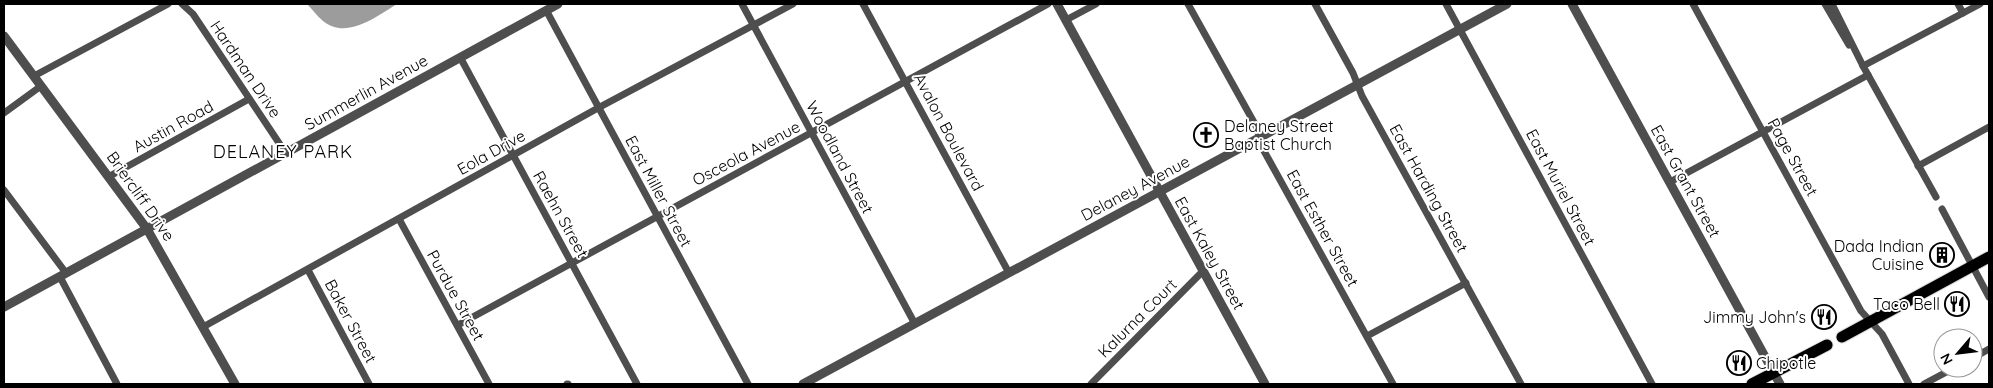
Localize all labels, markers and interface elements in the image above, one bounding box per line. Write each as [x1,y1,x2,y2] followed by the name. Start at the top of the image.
[206,17,286,121] street label: Hardman Drive
[301,50,431,134] street label: Summerlin Avenue
[910,70,988,194] street label: Avalon Boulevard
[129,96,217,156] street label: Austin Road
[802,97,878,217] street label: Woodland Street
[1763,115,1823,199] street label: Page Street
[689,116,803,190] street label: Osceola Avenue
[1224,116,1333,154] place label: Delaney Street Baptist Church
[1385,120,1473,256] street label: East Harding Street
[1647,121,1725,241] street label: East Grant Street
[1193,122,1219,148] church icon: Delaney Street Baptist Church
[453,125,529,179] street label: Eola Drive
[1522,125,1600,249] street label: East Muriel Street
[621,132,697,250] street label: East Miller Street
[213,140,353,163] district label: DELANEY PARK
[103,147,179,245] street label: Briercliff Drive
[1077,151,1193,225] street label: Delaney Avenue
[1283,166,1363,290] street label: East Esther Street
[529,167,593,261] street label: Raehn Street
[1171,193,1249,313] street label: East Kaley Street
[1834,236,1924,274] place label: Dada Indian Cuisine
[1929,242,1955,268] building icon: Dada Indian Cuisine
[423,246,489,344] street label: Purdue Street
[1093,274,1181,362] street label: Kalurna Court
[321,276,381,366] street label: Baker Street
[1944,291,1970,317] restaurant icon: Taco Bell
[1873,294,1940,314] place label: Taco Bell
[1811,304,1837,330] restaurant icon: Jimmy John's
[1703,307,1806,327] place label: Jimmy John's
[1933,328,1983,378] north arrow
[1726,350,1752,376] restaurant icon: Chipotle
[1936,350,1957,368] text: N
[1756,353,1816,373] place label: Chipotle

